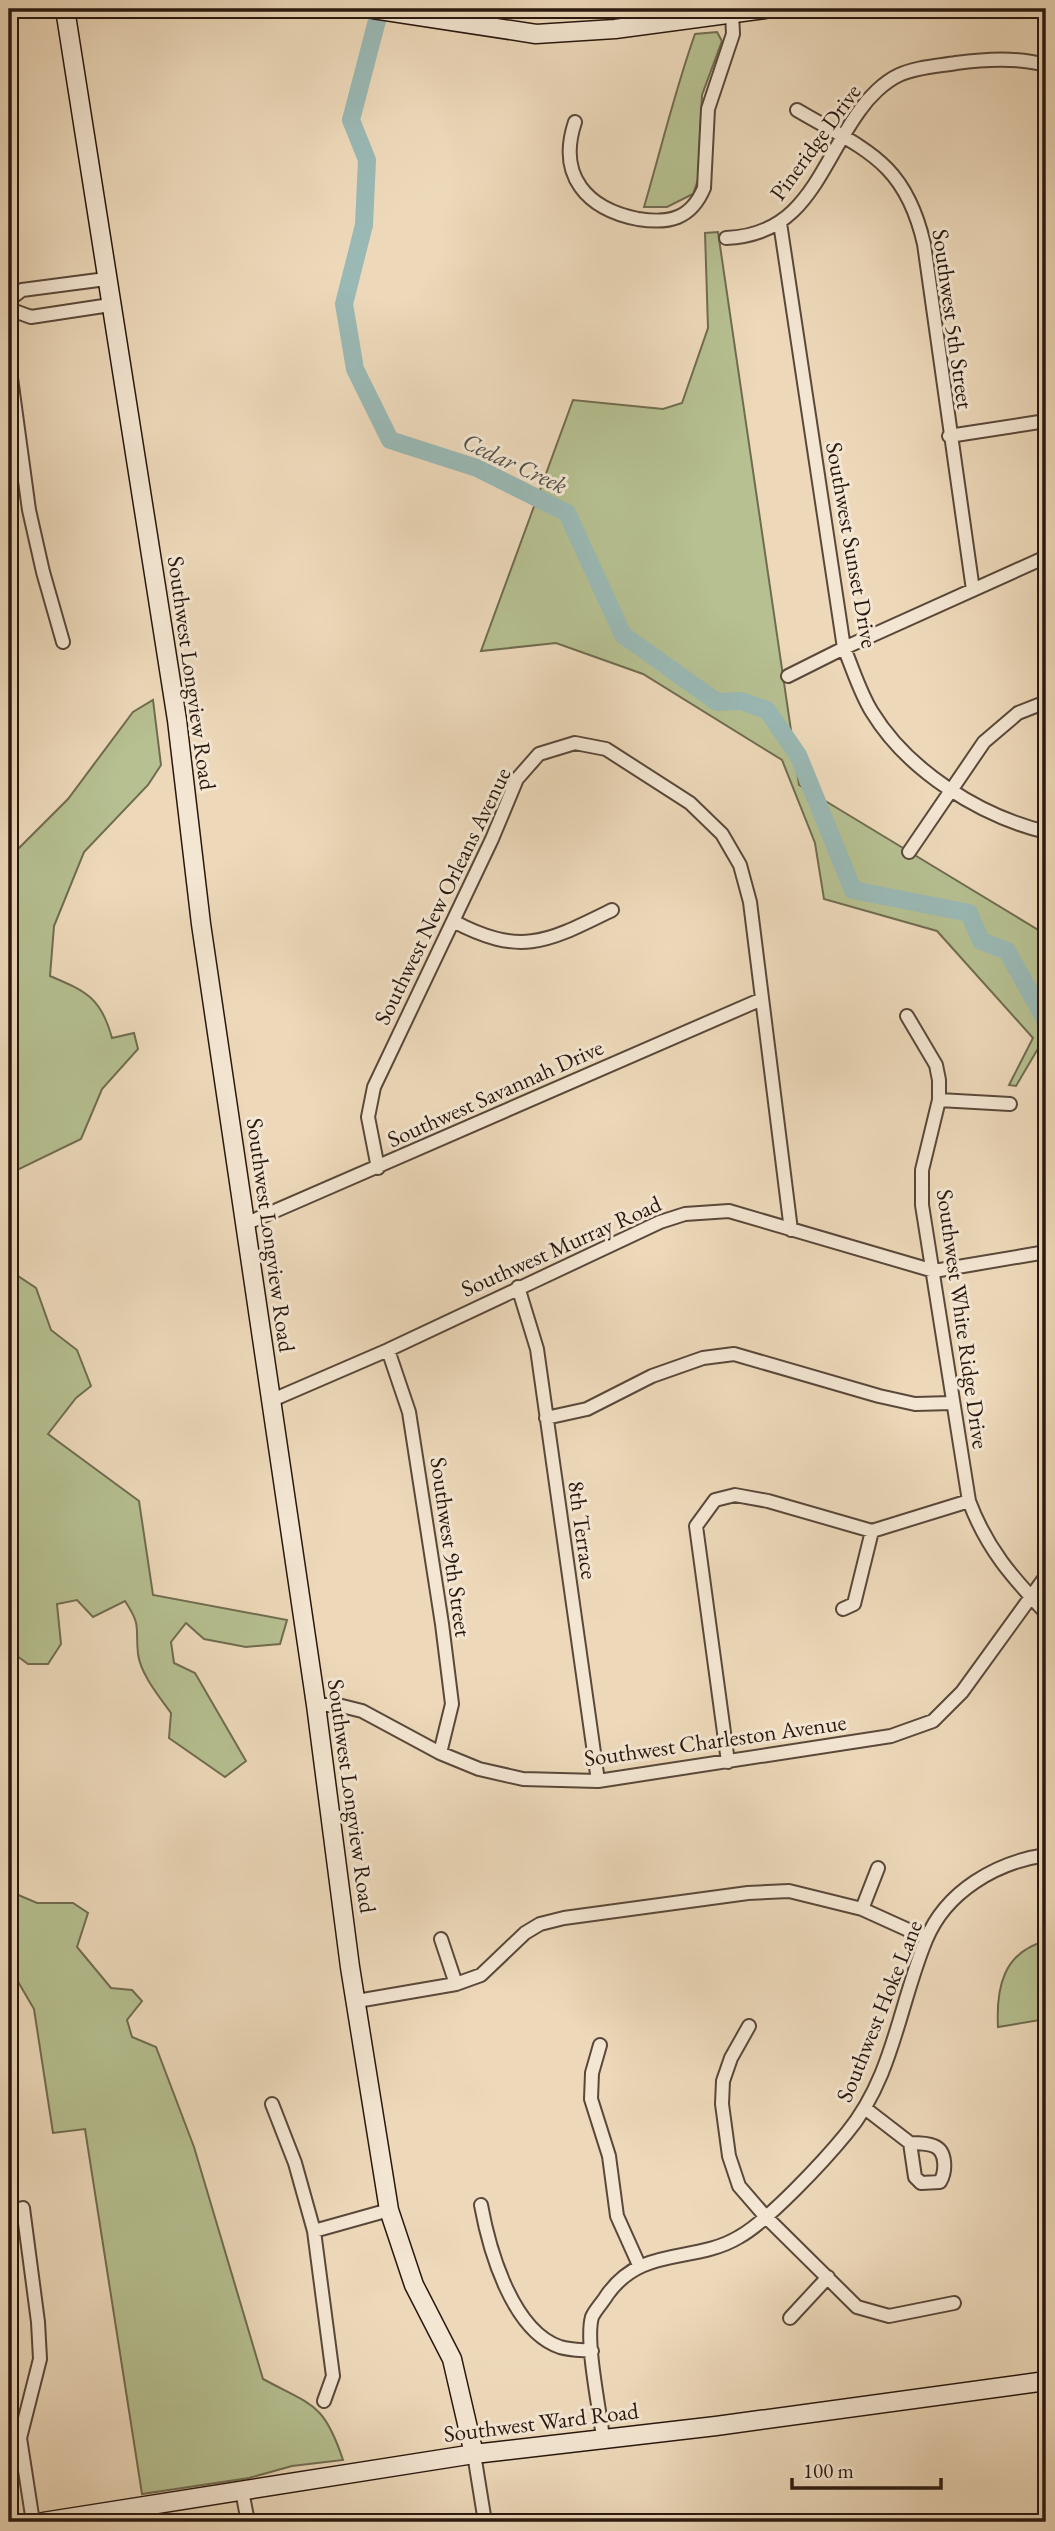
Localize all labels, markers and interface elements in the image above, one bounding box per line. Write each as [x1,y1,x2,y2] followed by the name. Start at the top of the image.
[763,78,867,206] street label: Pineridge Drive
[926,227,981,412] street label: Southwest 5th Street
[458,425,572,501] water label: Cedar Creek
[819,440,885,650] street label: Southwest Sunset Drive
[161,554,223,792] street label: Southwest Longview Road
[367,762,517,1030] street label: Southwest New Orleans Avenue
[382,1032,608,1154] street label: Southwest Savannah Drive
[240,1116,302,1354] street label: Southwest Longview Road
[930,1187,996,1451] street label: Southwest White Ridge Drive
[456,1188,666,1304] street label: Southwest Murray Road
[424,1455,479,1640] street label: Southwest 9th Street
[561,1479,605,1581] street label: 8th Terrace
[321,1677,383,1915] street label: Southwest Longview Road
[582,1707,848,1773] street label: Southwest Charleston Avenue
[829,1915,929,2106] street label: Southwest Hoke Lane
[442,2395,640,2449] street label: Southwest Ward Road
[792,2447,941,2491] scale bar
[803,2457,854,2484] text: 100 m

